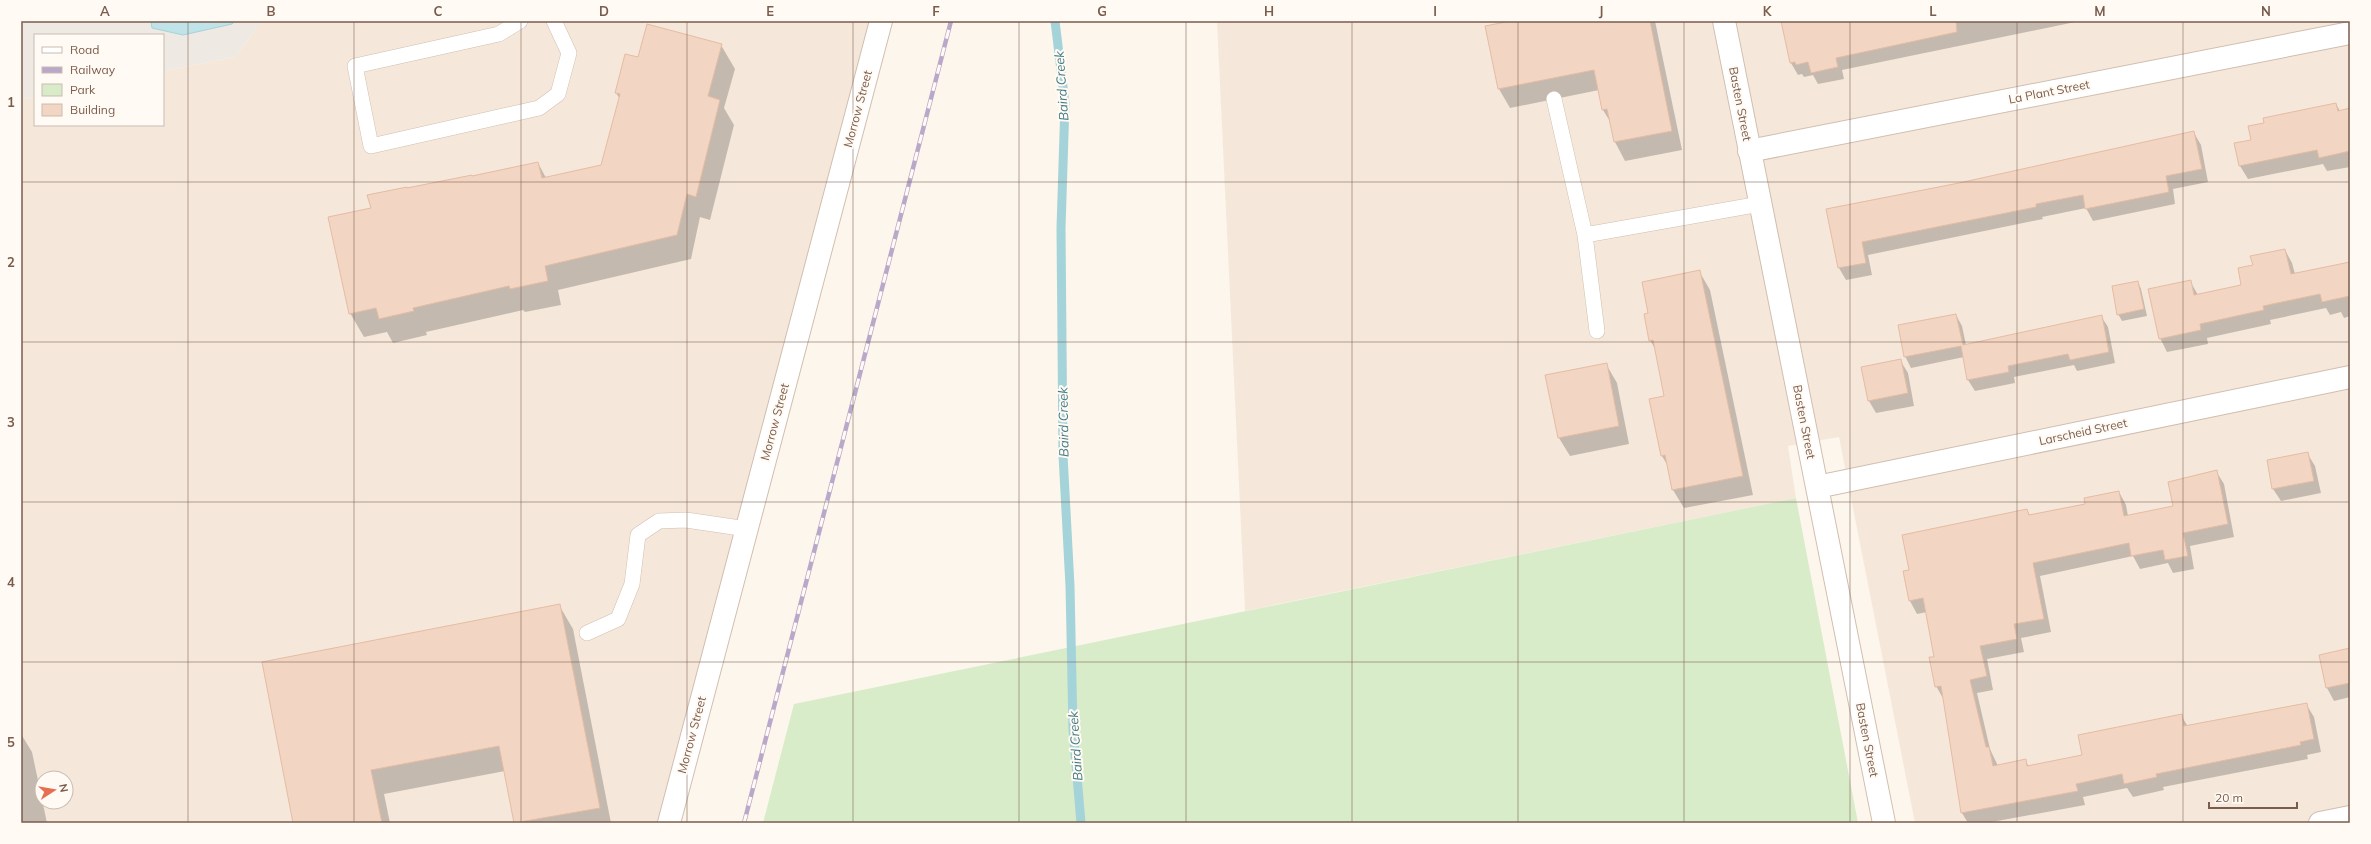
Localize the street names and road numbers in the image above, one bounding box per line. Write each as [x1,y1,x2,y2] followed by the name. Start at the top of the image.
[1726,66,1755,142] street label: Basten Street
[840,69,875,149] street label: Morrow Street
[2007,76,2091,107] street label: La Plant Street
[757,382,792,462] street label: Morrow Street
[1790,384,1819,460] street label: Basten Street
[2037,415,2128,448] street label: Larscheid Street
[674,695,709,775] street label: Morrow Street
[1853,702,1882,778] street label: Basten Street

